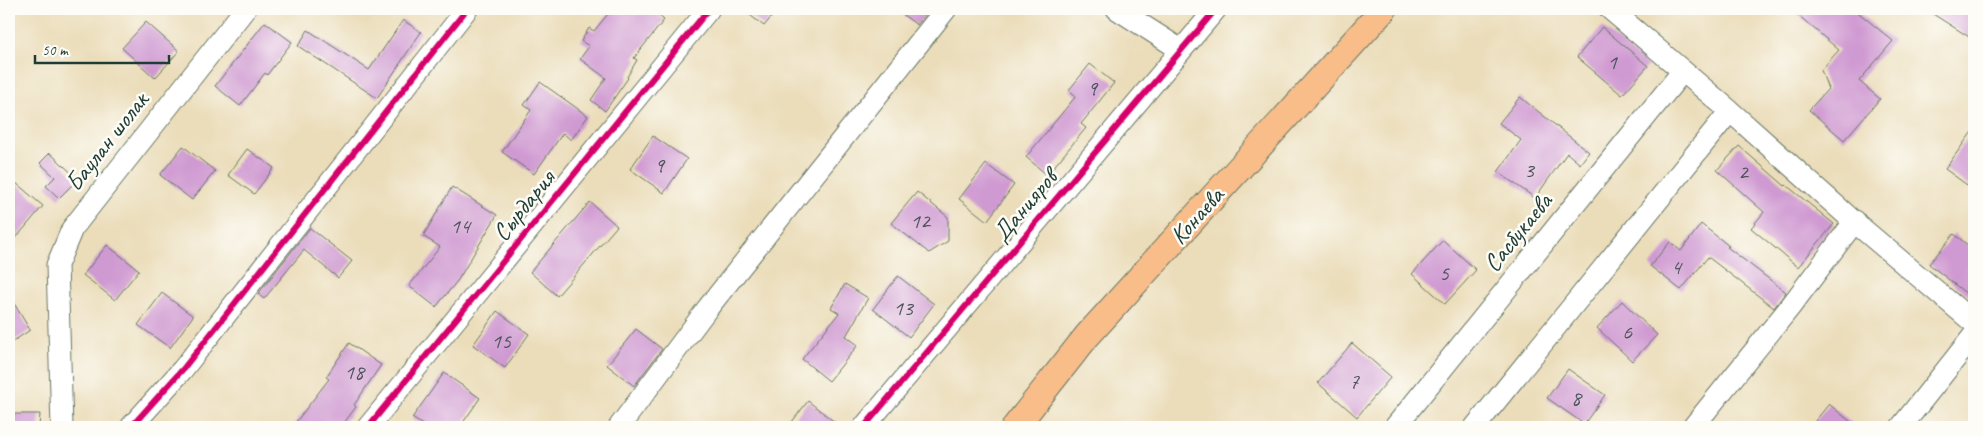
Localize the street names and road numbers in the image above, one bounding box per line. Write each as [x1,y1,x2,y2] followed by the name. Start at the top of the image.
[58,84,157,198] street label: Баулан шолак
[985,159,1068,248] street label: Данияров
[485,162,564,248] street label: Сырдария
[1163,179,1232,251] street label: Конаева
[1476,185,1560,279] street label: Сасбукаева

